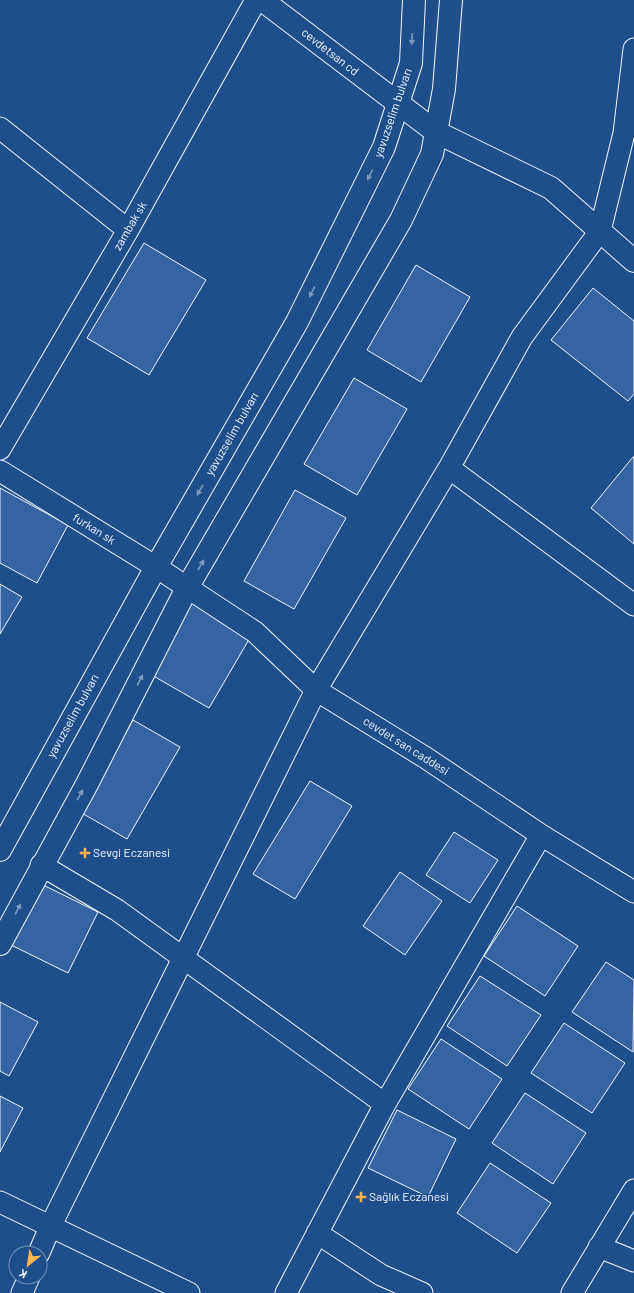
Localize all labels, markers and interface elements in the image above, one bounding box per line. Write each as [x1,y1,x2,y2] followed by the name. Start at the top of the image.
[299,25,362,78] street label: cevdetsan cd
[409,33,416,45] one-way arrow
[370,66,414,159] street label: yavuzselim bulvarı
[367,170,373,181] one-way arrow
[110,199,149,252] street label: zambak sk
[309,286,315,298] one-way arrow
[202,389,261,478] street label: yavuzselim bulvarı
[196,484,203,496] one-way arrow
[71,510,118,547] street label: furkan sk
[197,559,204,571] one-way arrow
[43,671,101,760] street label: yavuzselim bulvarı
[137,674,143,685] one-way arrow
[361,713,452,777] street label: cevdet san caddesi
[77,789,84,801] one-way arrow
[93,845,170,859] place label: Sevgi Eczanesi
[80,848,90,858] marker: Sevgi Eczanesi
[15,903,21,915] one-way arrow
[369,1189,449,1203] place label: Sağlık Eczanesi
[356,1192,366,1202] marker: Sağlık Eczanesi
[8,1245,48,1285] north arrow
[16,1267,29,1281] text: K

